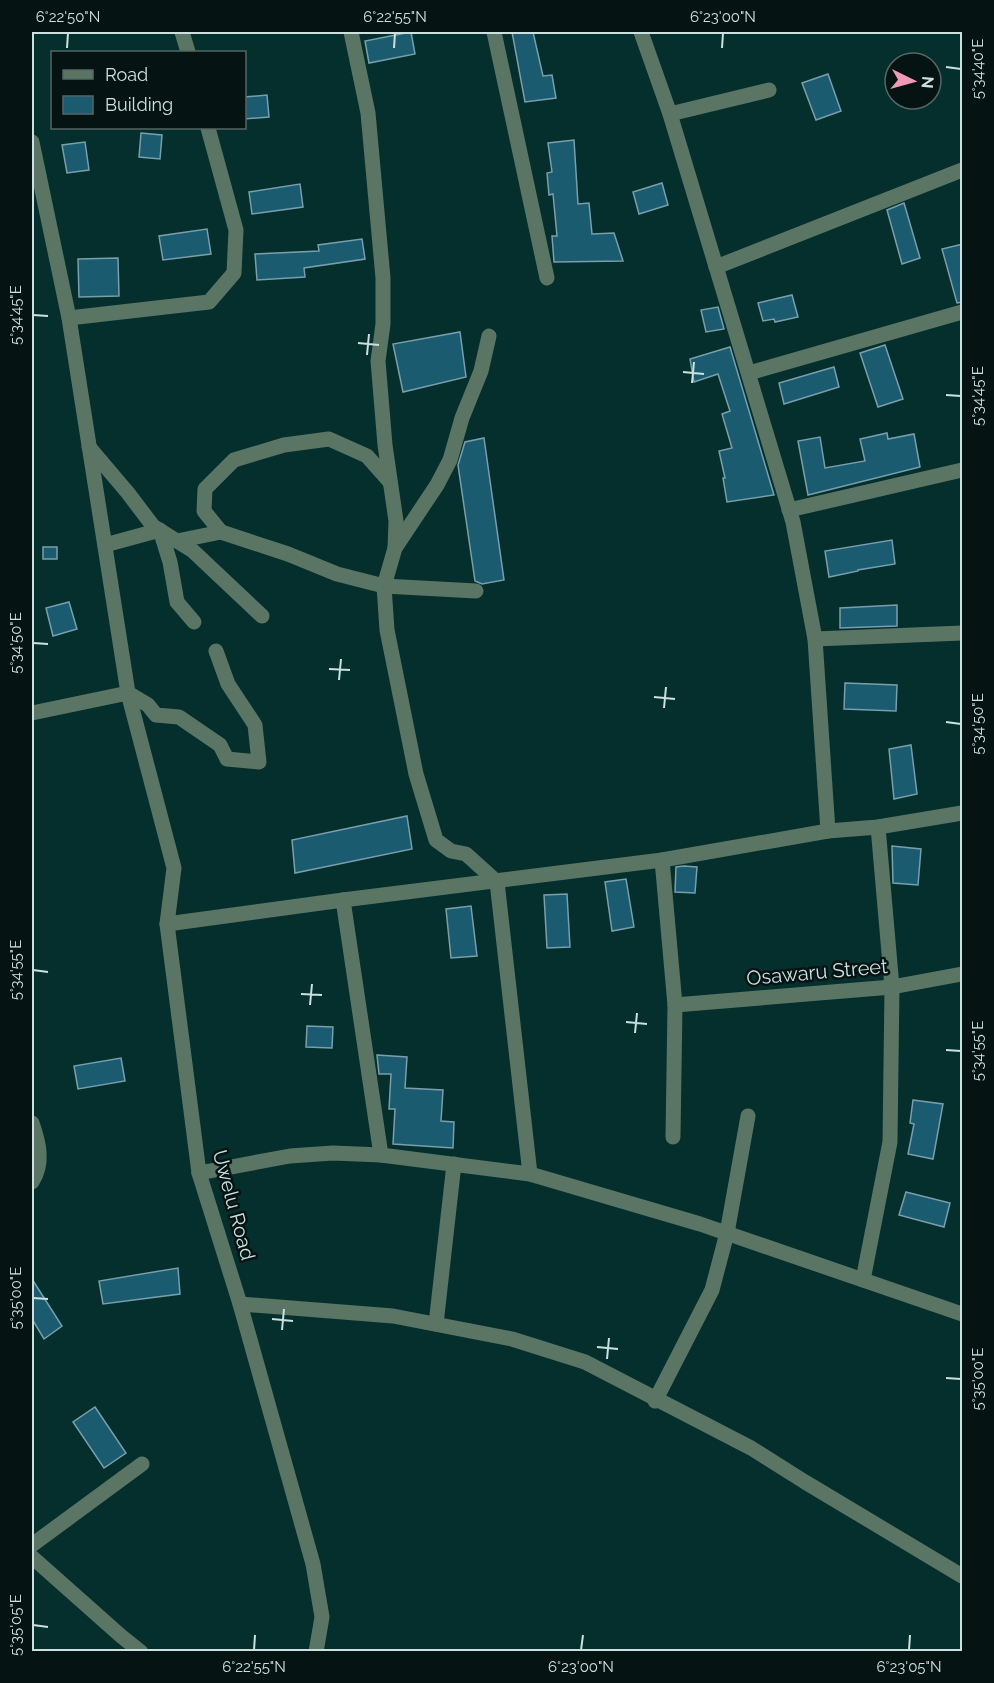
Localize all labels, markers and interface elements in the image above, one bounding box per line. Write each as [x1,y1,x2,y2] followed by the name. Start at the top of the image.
[36,8,100,26] text: 6°22'50"N
[363,8,427,26] text: 6°22'55"N
[690,8,756,26] text: 6°23'00"N
[969,39,987,99] text: 5°34'40"E
[51,51,246,129] legend
[883,51,943,111] north arrow
[105,64,148,85] text: Road
[917,75,937,89] text: N
[105,94,173,115] text: Building
[7,285,25,345] text: 5°34'45"E
[969,366,987,426] text: 5°34'45"E
[7,612,25,674] text: 5°34'50"E
[969,693,987,755] text: 5°34'50"E
[7,940,25,1000] text: 5°34'55"E
[745,954,889,990] street label: Osawaru Street
[969,1021,987,1081] text: 5°34'55"E
[208,1147,260,1263] street label: Uwelu Road
[7,1267,25,1329] text: 5°35'00"E
[969,1348,987,1410] text: 5°35'00"E
[7,1594,25,1656] text: 5°35'05"E
[222,1658,286,1676] text: 6°22'55"N
[548,1658,614,1676] text: 6°23'00"N
[877,1658,941,1676] text: 6°23'05"N

